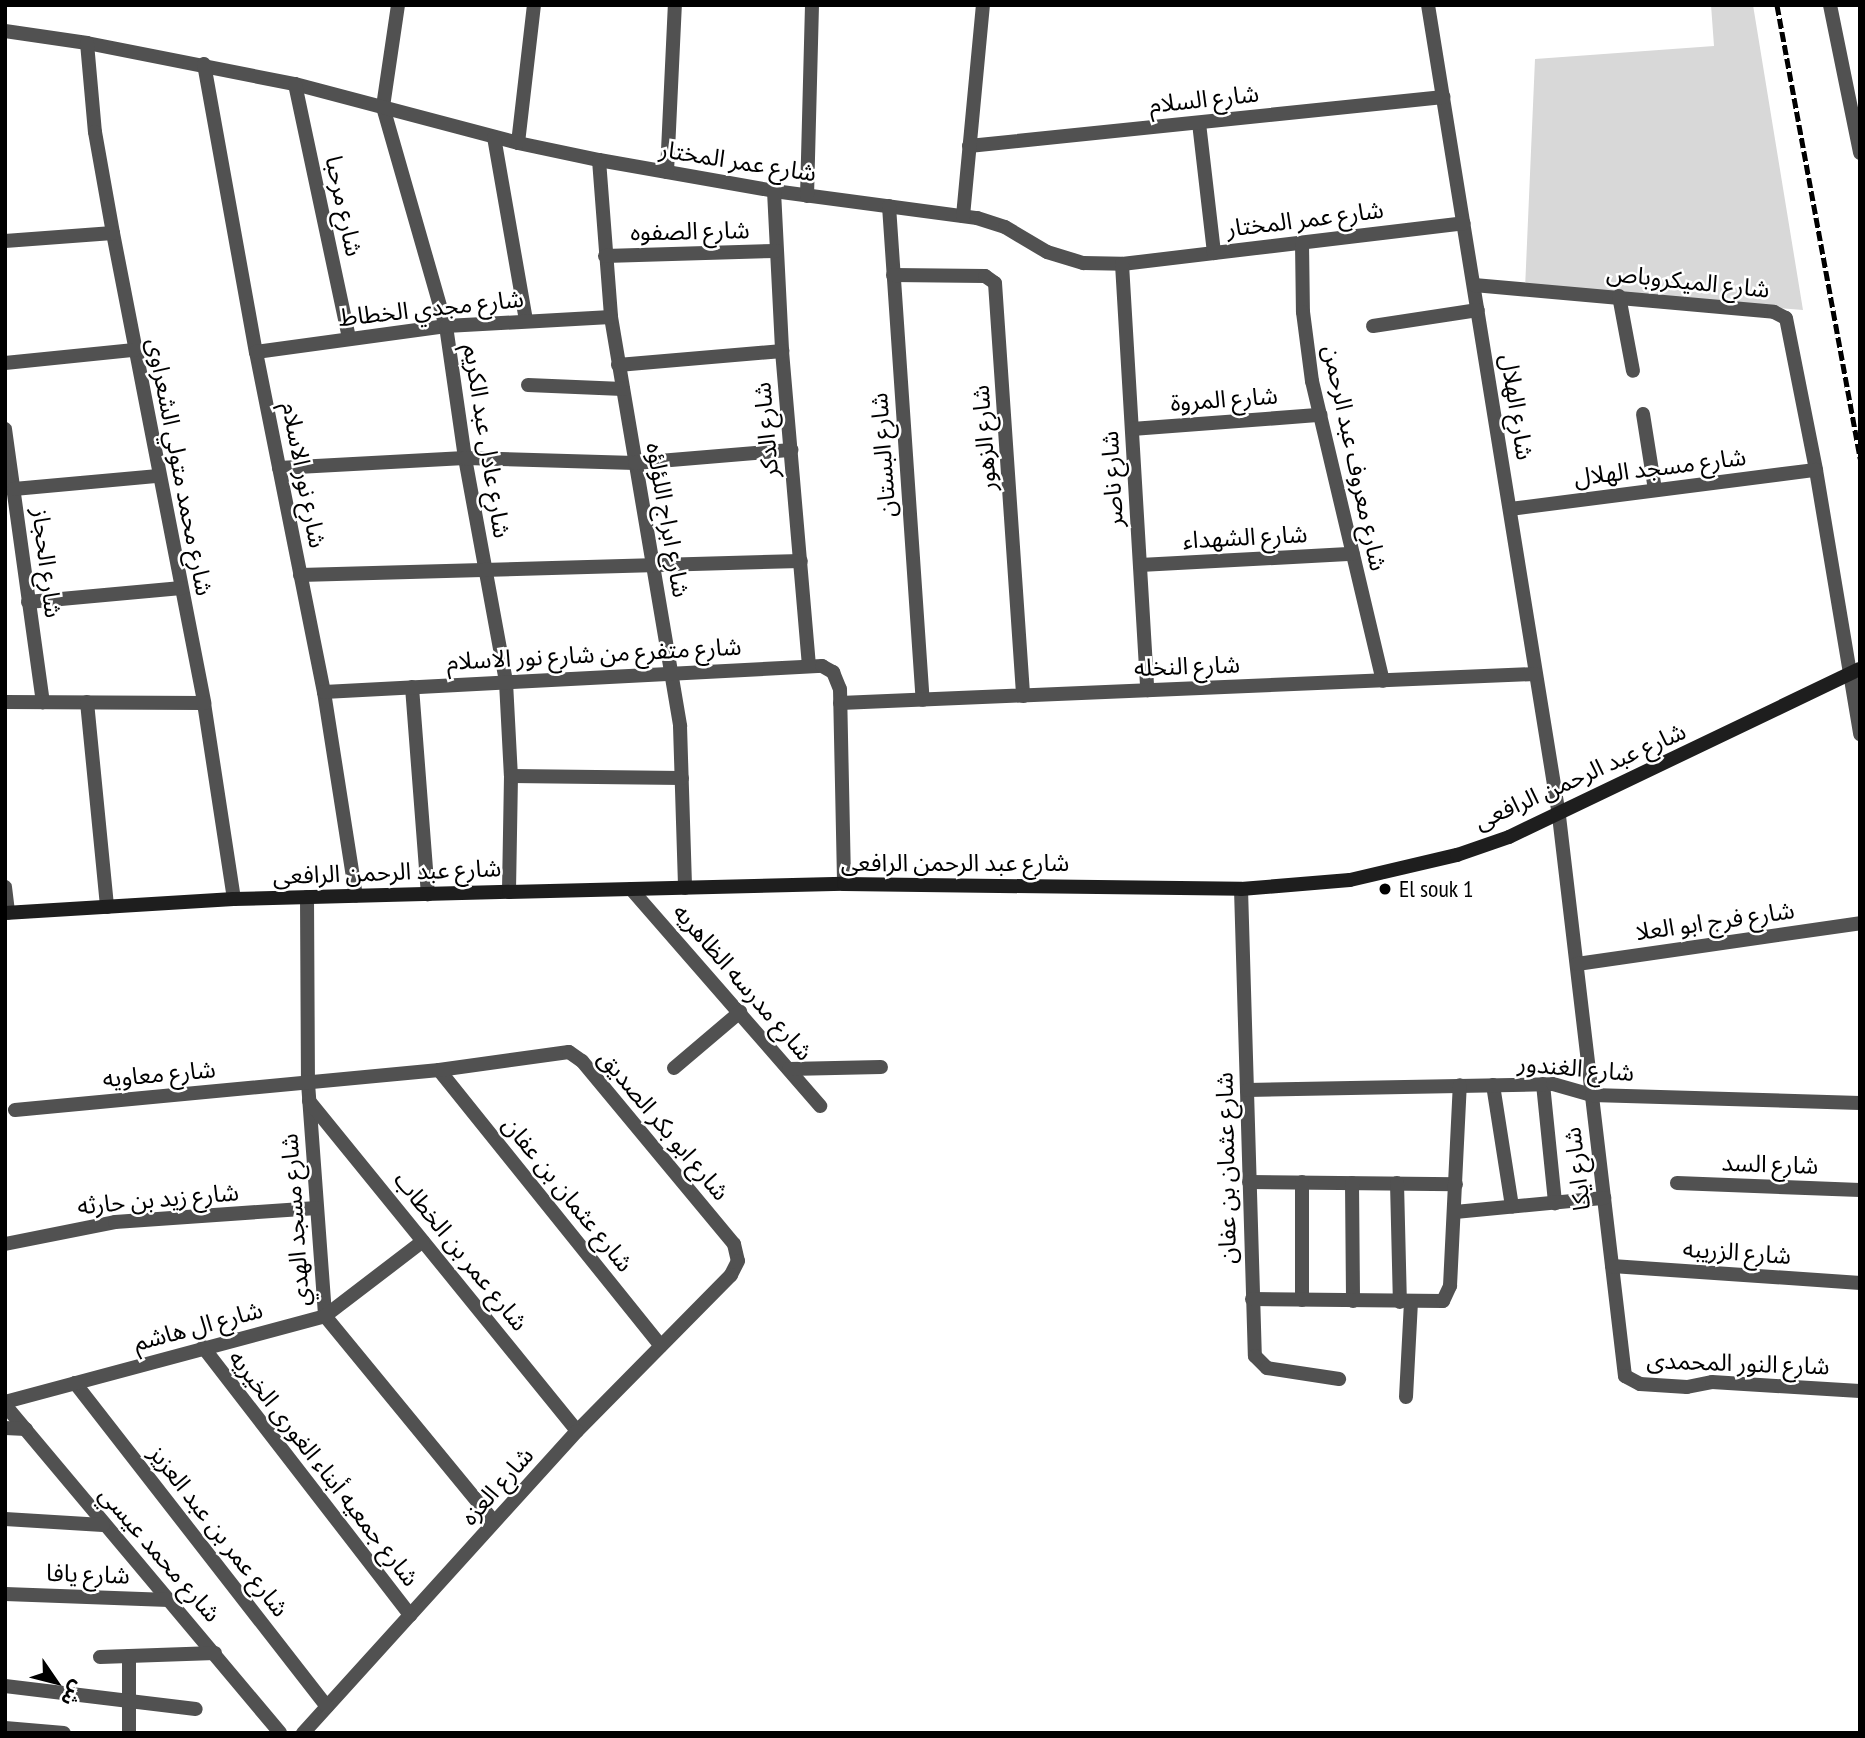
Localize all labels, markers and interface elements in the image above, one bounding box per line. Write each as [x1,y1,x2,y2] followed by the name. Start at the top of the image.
[1148,79,1260,119] street label: شارع السلام
[658,134,818,188] street label: شارع عمر المختار
[319,153,369,259] street label: شارع مرحبا
[1225,195,1385,243] street label: شارع عمر المختار
[630,216,750,246] street label: شارع الصفوه
[1605,258,1771,304] street label: شارع الميكروباص
[337,284,525,332] street label: شارع مجدي الخطاط
[141,336,219,598] street label: شارع محمد متولي الشعراوى
[457,342,517,540] street label: شارع عادل عبد الكريم
[1317,342,1393,574] street label: شارع معروف عبد الرحمن
[1494,352,1540,462] street label: شارع الهلال
[747,381,785,479] street label: شارع الدكر
[1169,381,1279,417] street label: شارع المروة
[966,384,1002,492] street label: شارع الزهور
[864,392,902,518] street label: شارع البستان
[276,400,332,550] street label: شارع نور الاسلام
[1095,430,1129,528] street label: شارع ناصر
[640,440,696,600] street label: شارع ابراج اللؤلؤه
[1572,442,1748,492] street label: شارع مسجد الهلال
[26,507,68,619] street label: شارع الحجاز
[1182,519,1308,555] street label: شارع الشهداء
[446,632,742,676] street label: شارع متفرع من شارع نور الاسلام
[1133,650,1241,682] street label: شارع النخله
[1470,716,1690,836] street label: شارع عبد الرحمن الرافعى
[841,849,1069,877] street label: شارع عبد الرحمن الرافعى
[272,854,502,890] street label: شارع عبد الرحمن الرافعى
[1399,875,1474,903] place label: El souk 1
[1377,881,1393,897] marker: El souk 1
[1634,896,1796,946] street label: شارع فرج ابو العلا
[667,898,819,1066] street label: شارع مدرسه الظاهريه
[593,1044,735,1206] street label: شارع ابو بكر الصديق
[1517,1049,1635,1087] street label: شارع الغندور
[101,1055,217,1093] street label: شارع معاويه
[1210,1072,1242,1264] street label: شارع عثمان بن عفان
[496,1110,640,1278] street label: شارع عثمان بن عفان
[1558,1126,1596,1212] street label: شارع ايكا
[275,1133,315,1307] street label: شارع مسجد الهدي
[1721,1148,1819,1180] street label: شارع السد
[388,1166,534,1336] street label: شارع عمر بن الخطاب
[76,1178,240,1220] street label: شارع زيد بن حارثه
[1682,1234,1792,1270] street label: شارع الزريبه
[130,1295,266,1357] street label: شارع ال هاشم
[223,1344,425,1592] street label: شارع جمعيه أبناء الغورى الخيريه
[1646,1345,1830,1381] street label: شارع النور المحمدى
[143,1440,295,1622] street label: شارع عمر بن عبد العزيز
[455,1441,539,1531] street label: شارع العزه
[93,1480,227,1628] street label: شارع محمد عيسي
[46,1558,130,1590] street label: شارع يافا
[21,1647,91,1717] north arrow
[56,1677,90,1712] text: ش

